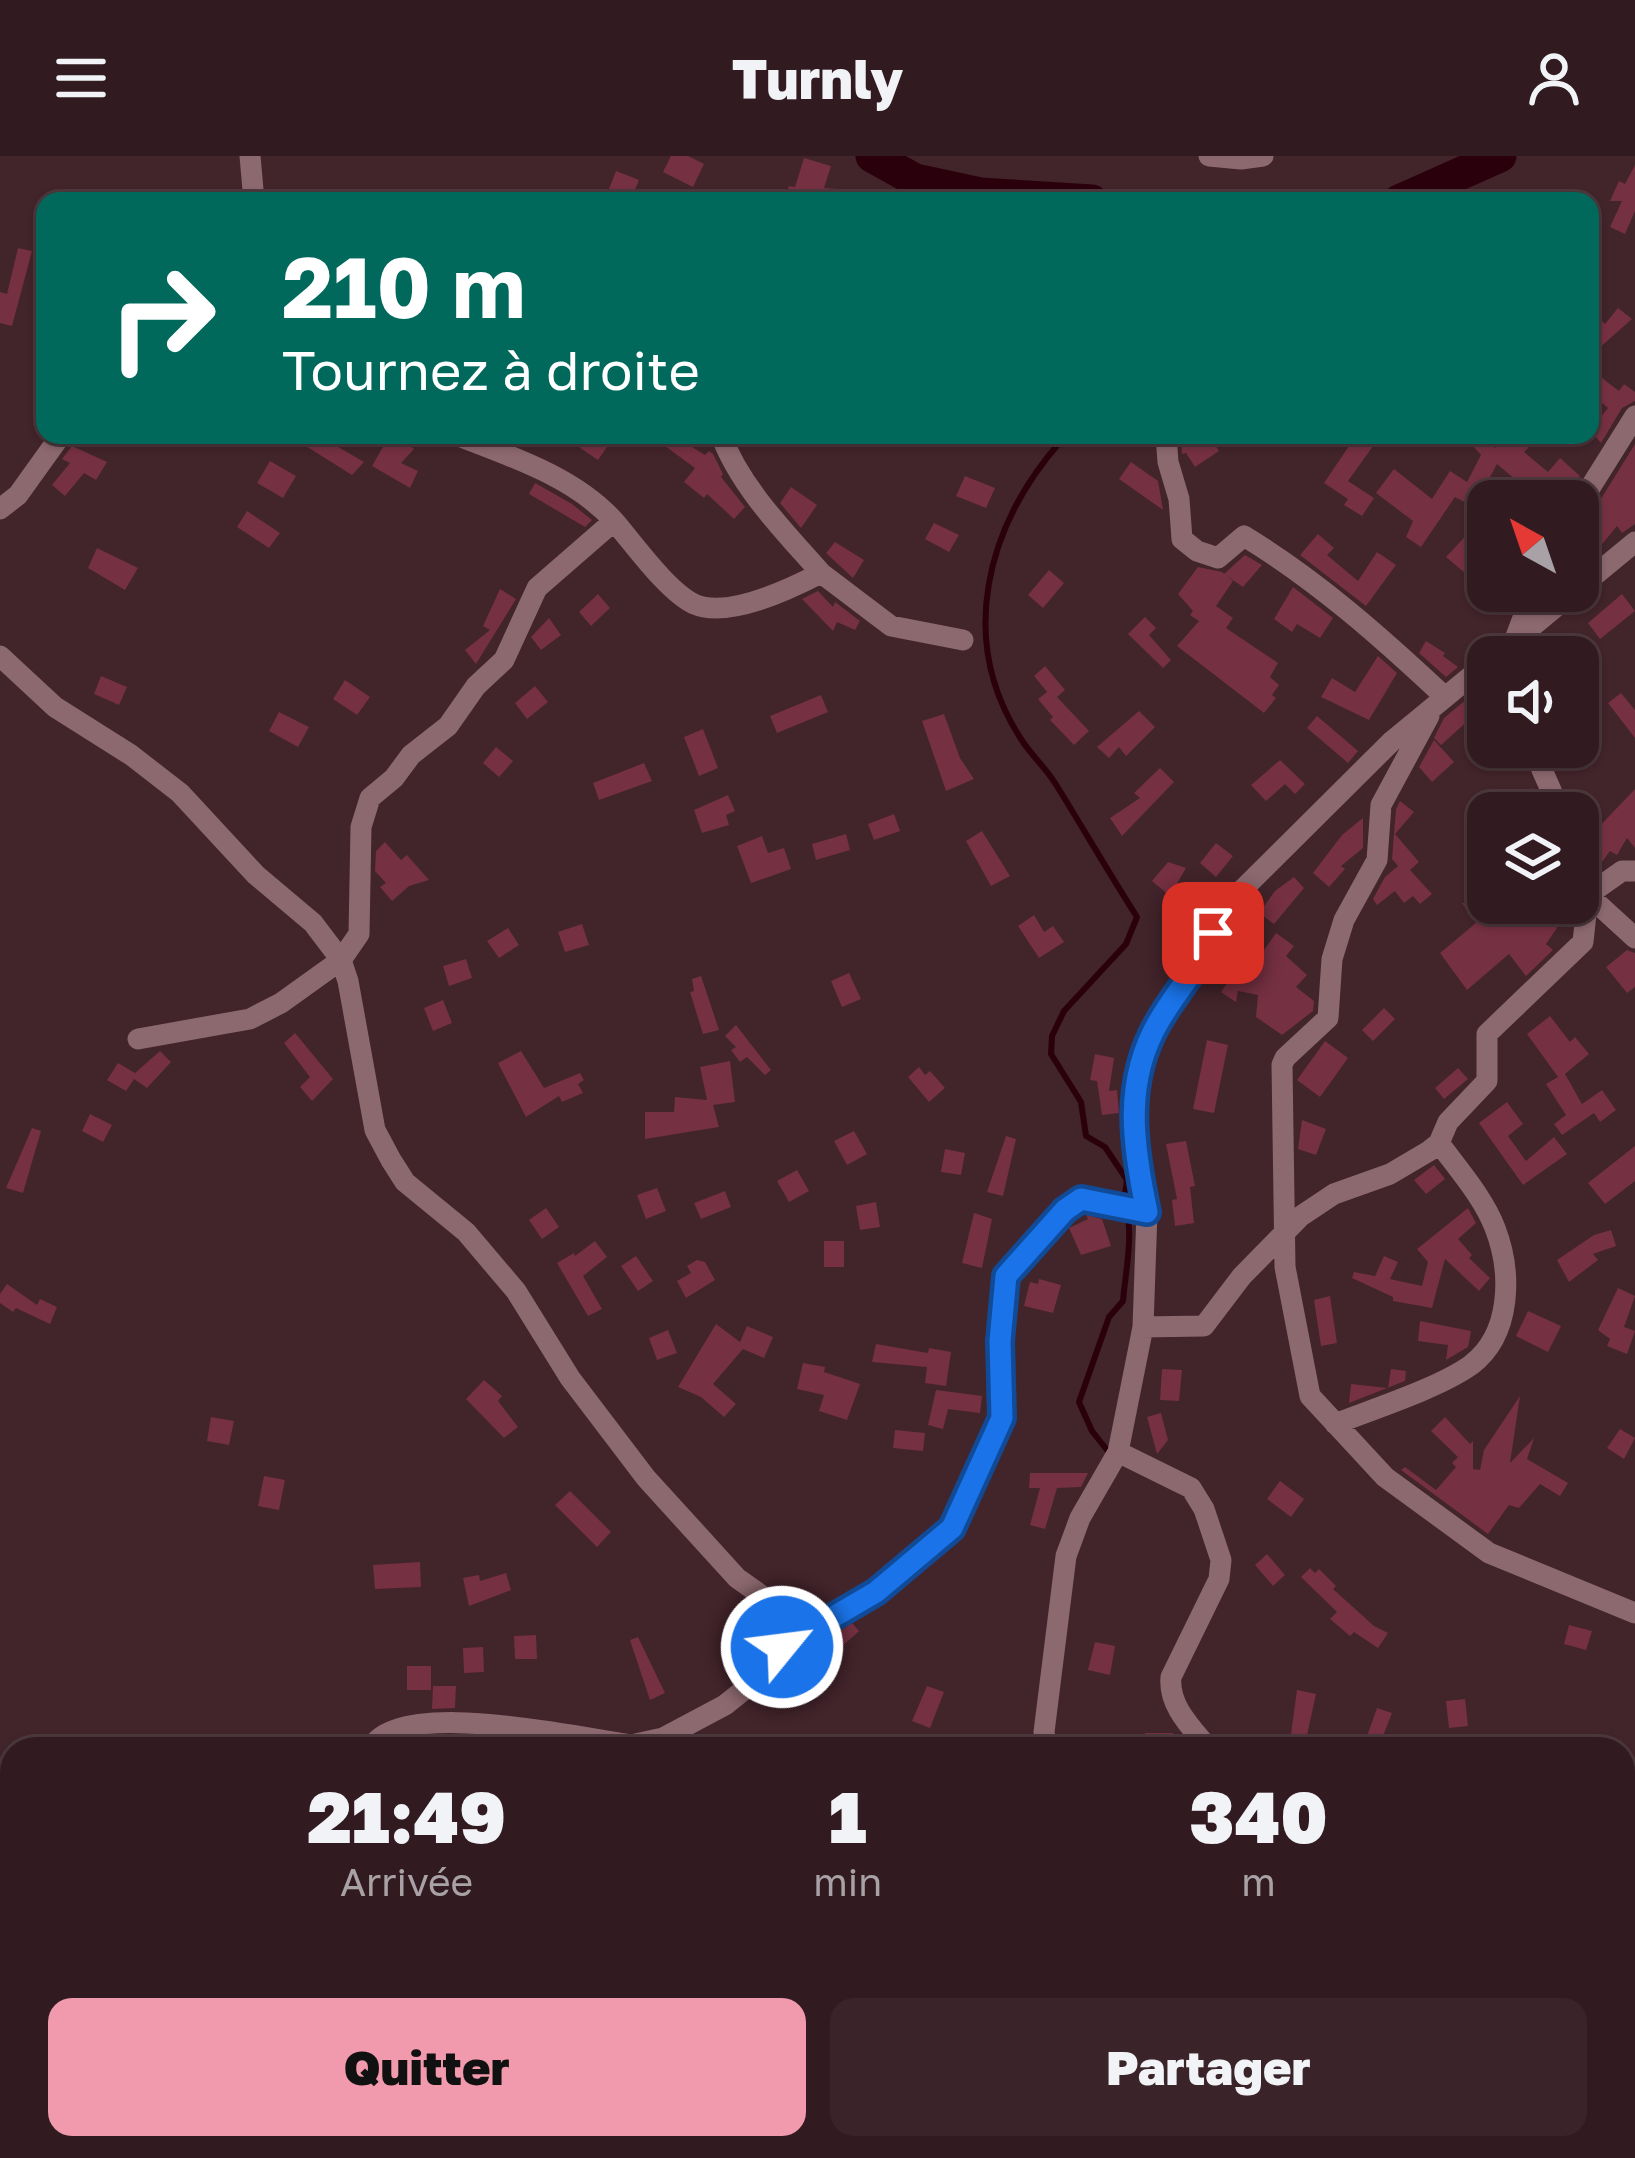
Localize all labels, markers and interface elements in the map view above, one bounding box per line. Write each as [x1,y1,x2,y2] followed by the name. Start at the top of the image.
[48,45,114,111] icon: menu
[1521,45,1587,111] icon: person
[732,46,903,111] text: Turnly
[282,236,526,336] text: 210 m
[84,240,240,396] icon: right
[282,337,700,402] text: Tournez à droite
[1467,480,1599,612] north arrow
[1467,480,1599,924] map controls
[1467,636,1599,768] button: sound
[1467,792,1599,924] button: layers
[1162,882,1264,984] pin
[1180,900,1246,966] icon: arrive
[719,1584,845,1710] position arrow
[307,1772,506,1859] text: 21:49
[829,1772,867,1859] text: 1
[1189,1772,1328,1859] text: 340
[340,1858,473,1905] text: Arrivée
[813,1858,882,1905] text: min
[1241,1858,1276,1905] text: m
[48,1998,806,2136] button: Quitter
[830,1998,1587,2136] button: Partager

